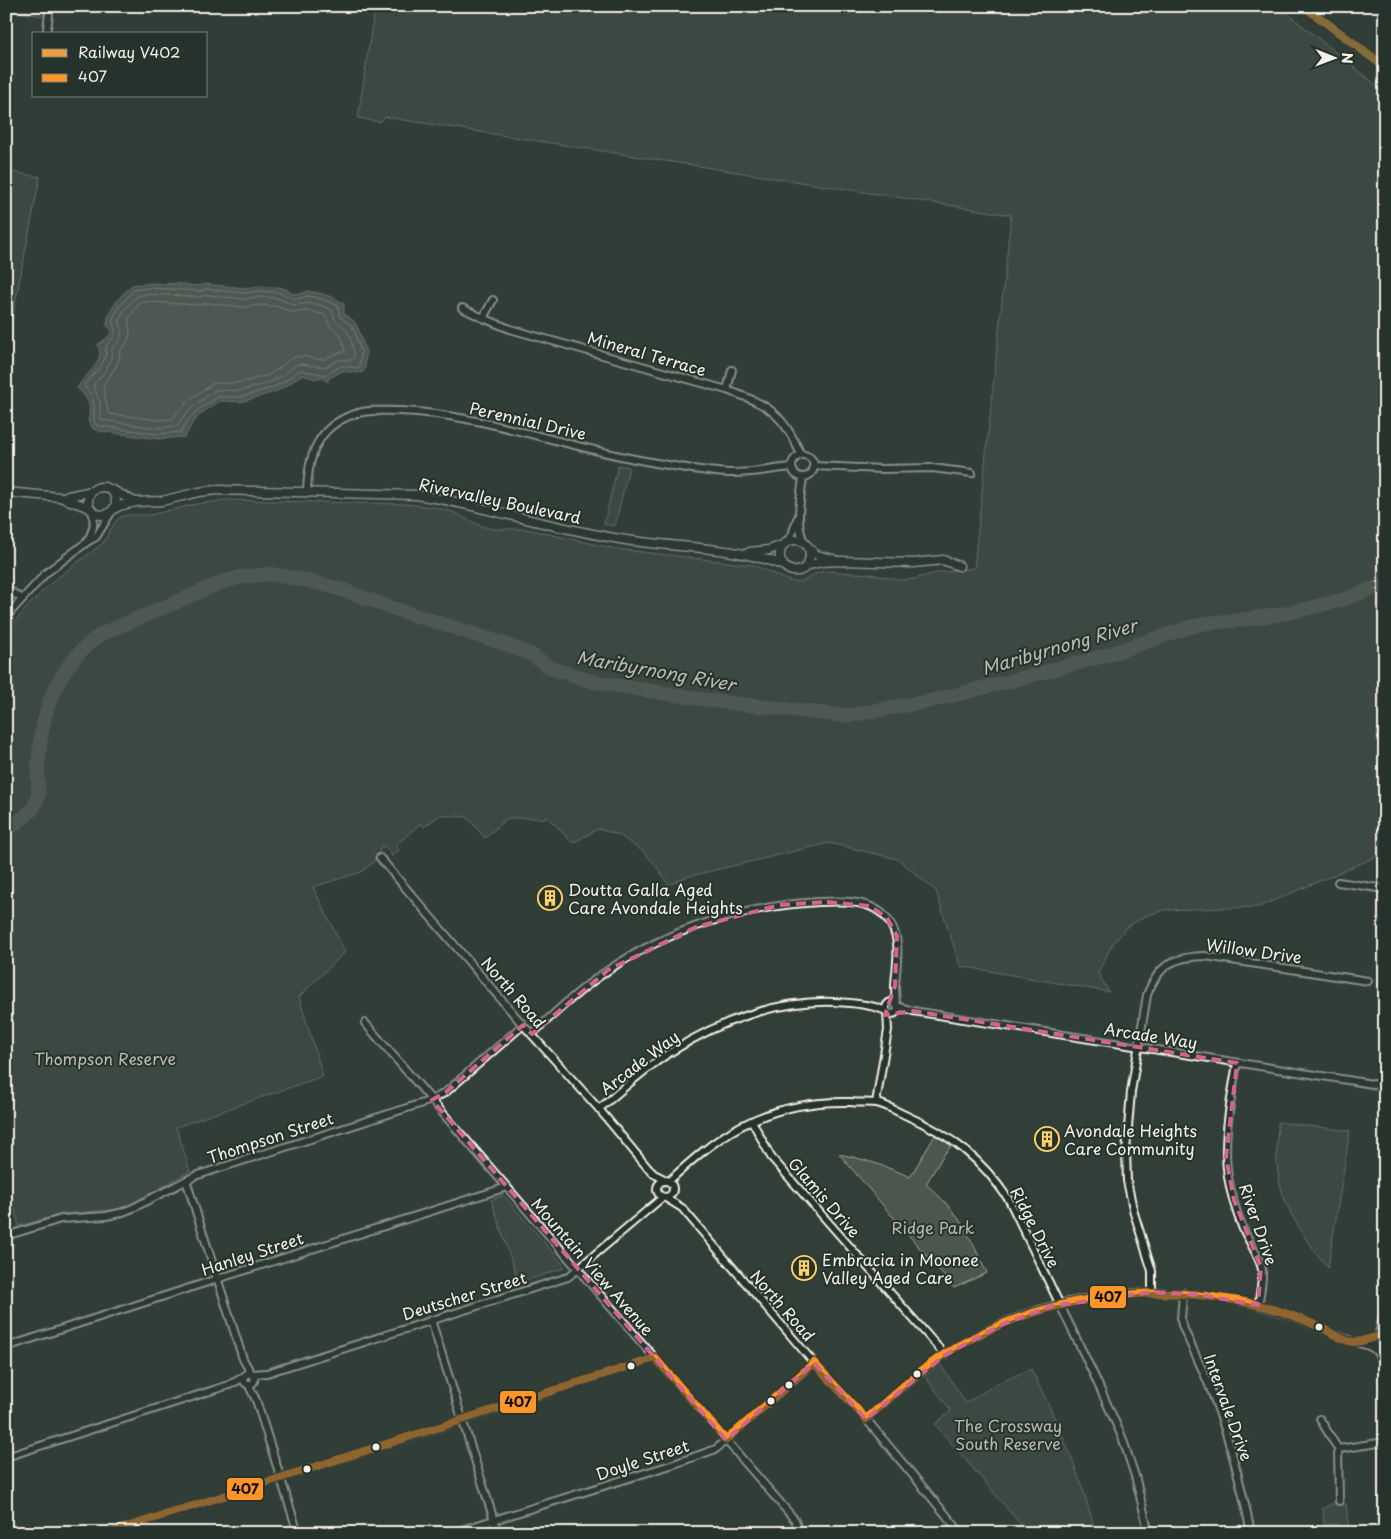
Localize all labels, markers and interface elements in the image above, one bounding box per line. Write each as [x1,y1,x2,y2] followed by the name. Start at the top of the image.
[32,32,208,98] legend
[1308,32,1358,82] north arrow
[78,40,180,63] text: Railway V402
[1337,53,1358,64] text: N
[78,64,107,87] text: 407
[585,325,709,381] street label: Mineral Terrace
[467,395,589,445] street label: Perennial Drive
[417,471,584,529] street label: Rivervalley Boulevard
[978,610,1143,681] water label: Maribyrnong River
[575,643,740,698] water label: Maribyrnong River
[568,877,743,919] place label: Doutta Galla Aged Care Avondale Heights
[537,885,563,911] building icon: Doutta Galla Aged Care Avondale Heights
[1205,931,1303,969] street label: Willow Drive
[476,951,552,1033] street label: North Road
[1103,1016,1199,1054] street label: Arcade Way
[594,1024,684,1100] street label: Arcade Way
[34,1046,176,1070] park label: Thompson Reserve
[204,1105,336,1169] street label: Thompson Street
[1064,1118,1197,1160] place label: Avondale Heights Care Community
[1034,1126,1060,1152] building icon: Avondale Heights Care Community
[783,1152,867,1243] street label: Glamis Drive
[1234,1180,1284,1268] street label: River Drive
[1005,1182,1067,1272] street label: Ridge Drive
[526,1192,660,1340] street label: Mountain View Avenue
[892,1215,975,1239] park label: Ridge Park
[198,1225,307,1281] street label: Hanley Street
[822,1247,979,1289] place label: Embracia in Moonee Valley Aged Care
[791,1255,817,1281] building icon: Embracia in Moonee Valley Aged Care
[745,1264,821,1346] street label: North Road
[399,1265,529,1325] street label: Deutscher Street
[1089,1285,1127,1309] line badge: 407
[1094,1286,1122,1307] text: 407
[1314,1322,1324,1332] unlabelled marker
[1199,1350,1259,1464] street label: Intervale Drive
[626,1361,636,1371] unlabelled marker
[912,1369,922,1379] unlabelled marker
[784,1380,794,1390] unlabelled marker
[499,1390,537,1414] line badge: 407
[504,1391,532,1412] text: 407
[766,1396,776,1406] unlabelled marker
[954,1413,1062,1455] park label: The Crossway South Reserve
[592,1432,692,1485] street label: Doyle Street
[371,1442,381,1452] unlabelled marker
[302,1464,312,1474] unlabelled marker
[226,1477,264,1501] line badge: 407
[231,1478,259,1499] text: 407

